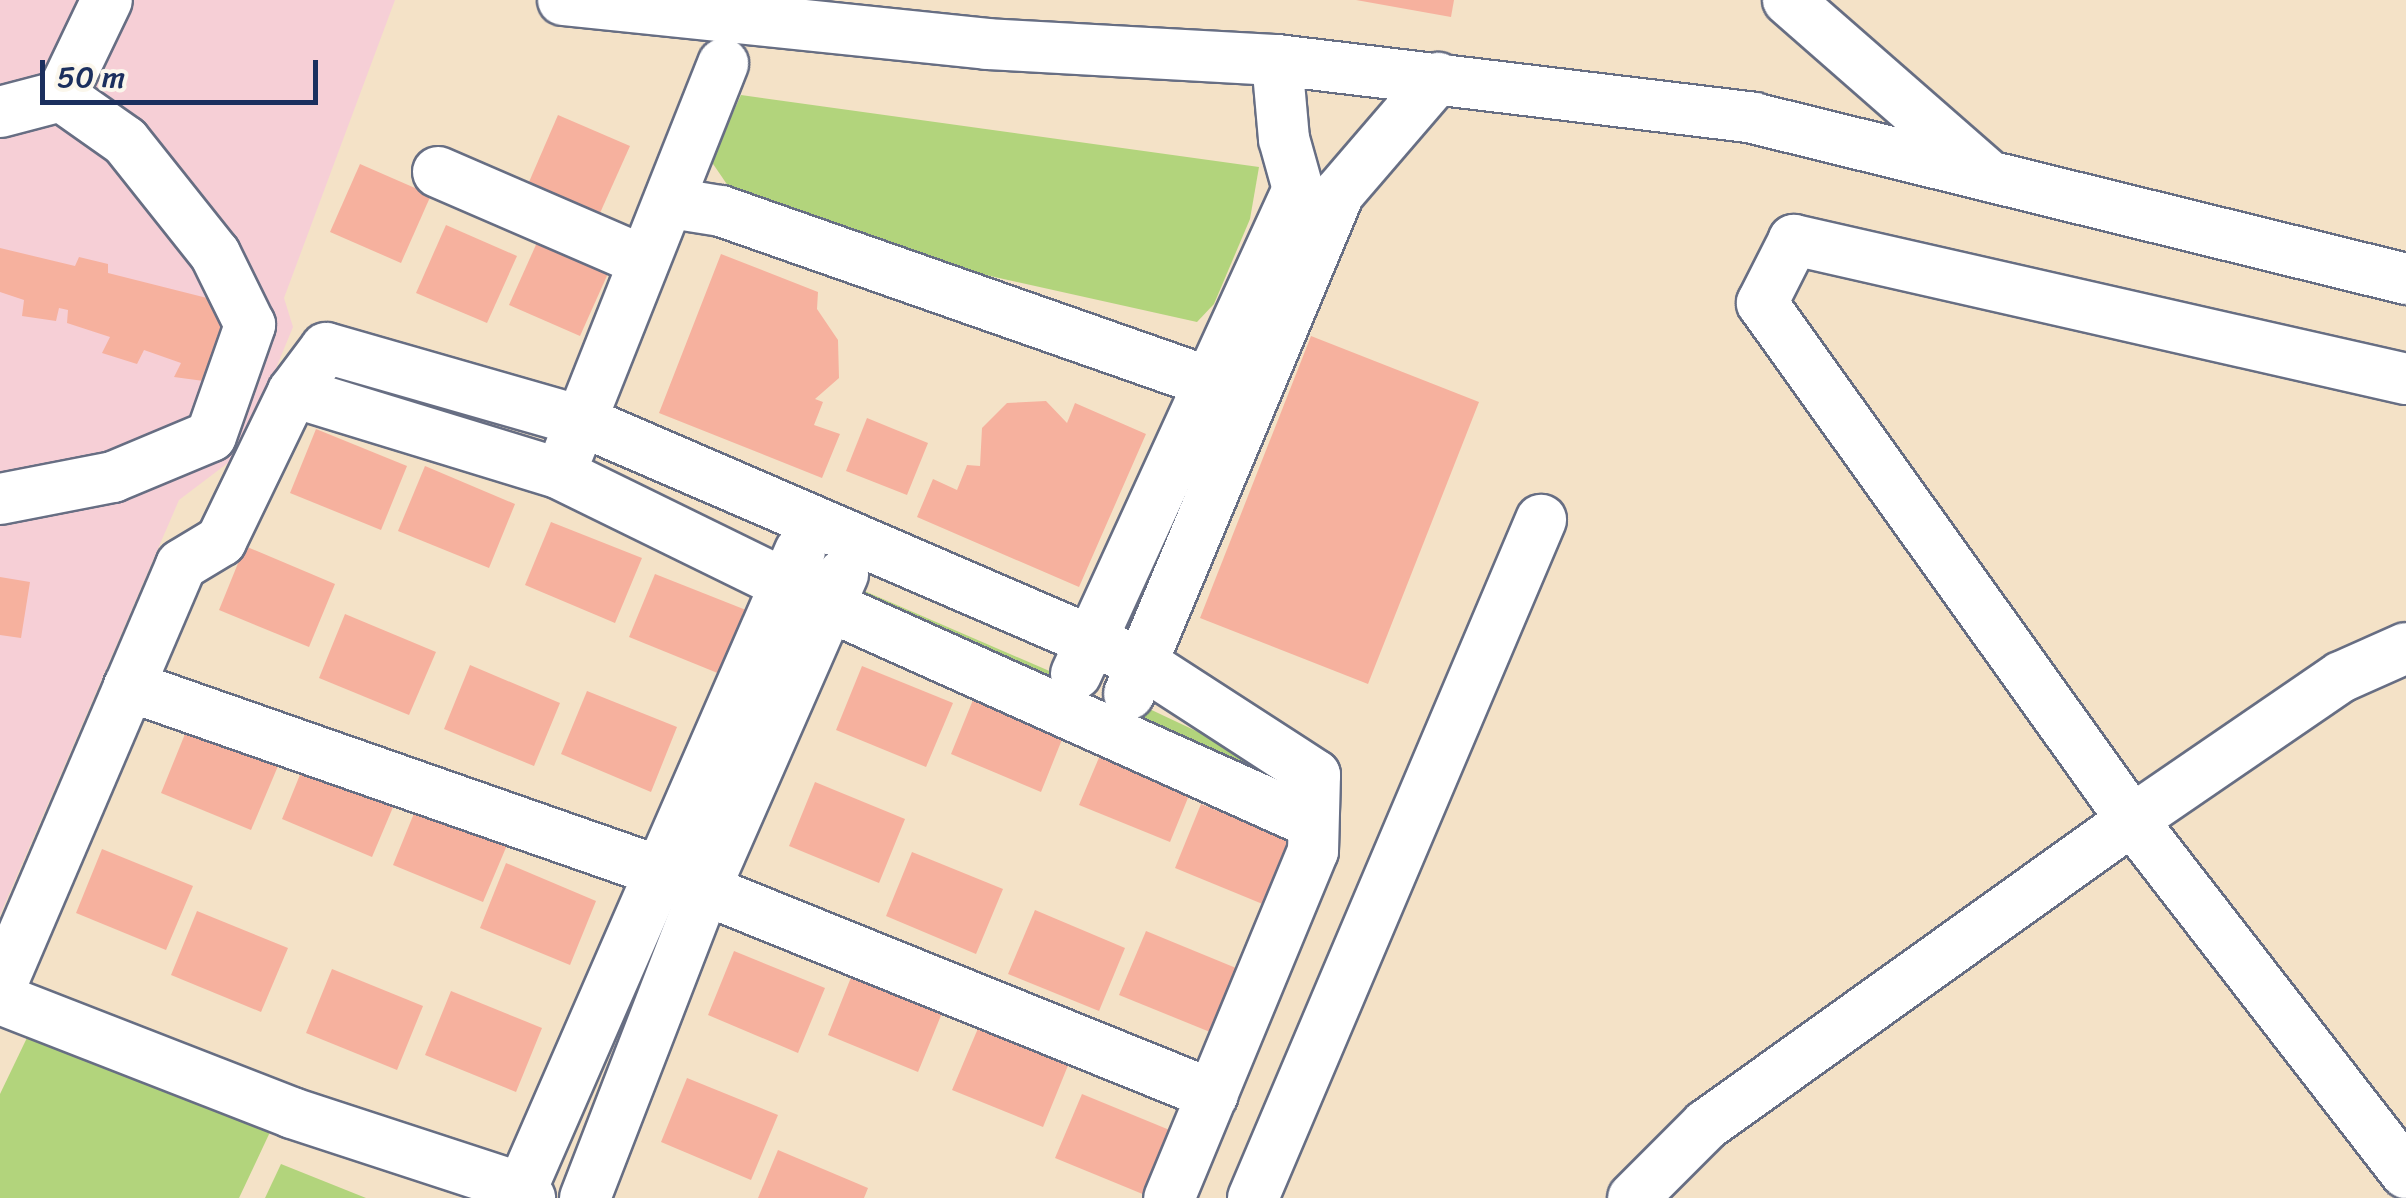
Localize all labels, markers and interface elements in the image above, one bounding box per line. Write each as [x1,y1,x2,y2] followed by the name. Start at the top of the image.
[45,40,322,102] scale bar
[57,50,125,104] text: 50 m

